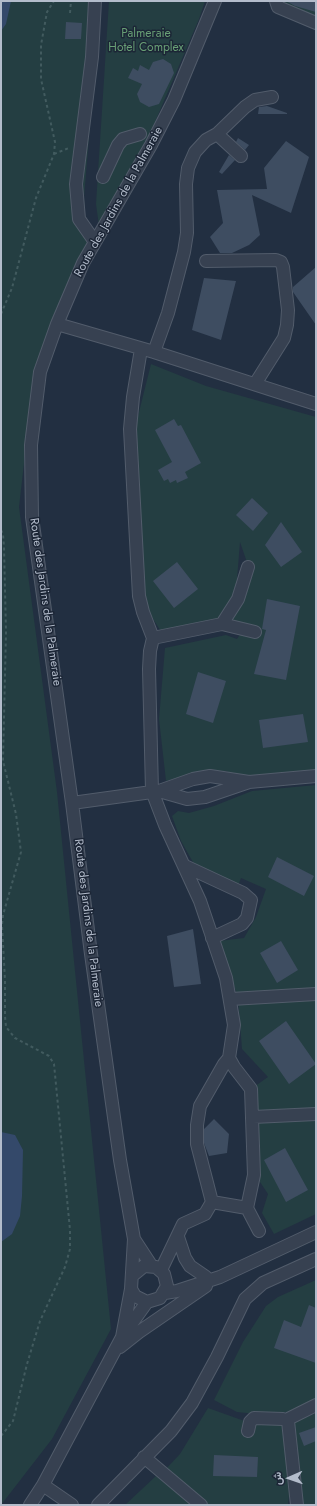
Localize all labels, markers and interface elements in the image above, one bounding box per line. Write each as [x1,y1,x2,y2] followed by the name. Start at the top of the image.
[108,27,184,55] park label: Palmeraie Hotel Complex
[72,124,166,280] street label: Route des Jardins de la Palmeraie
[26,517,64,687] street label: Route des Jardins de la Palmeraie
[71,838,105,1008] street label: Route des Jardins de la Palmeraie
[269,1458,309,1498] north arrow
[269,1472,285,1485] text: ش

